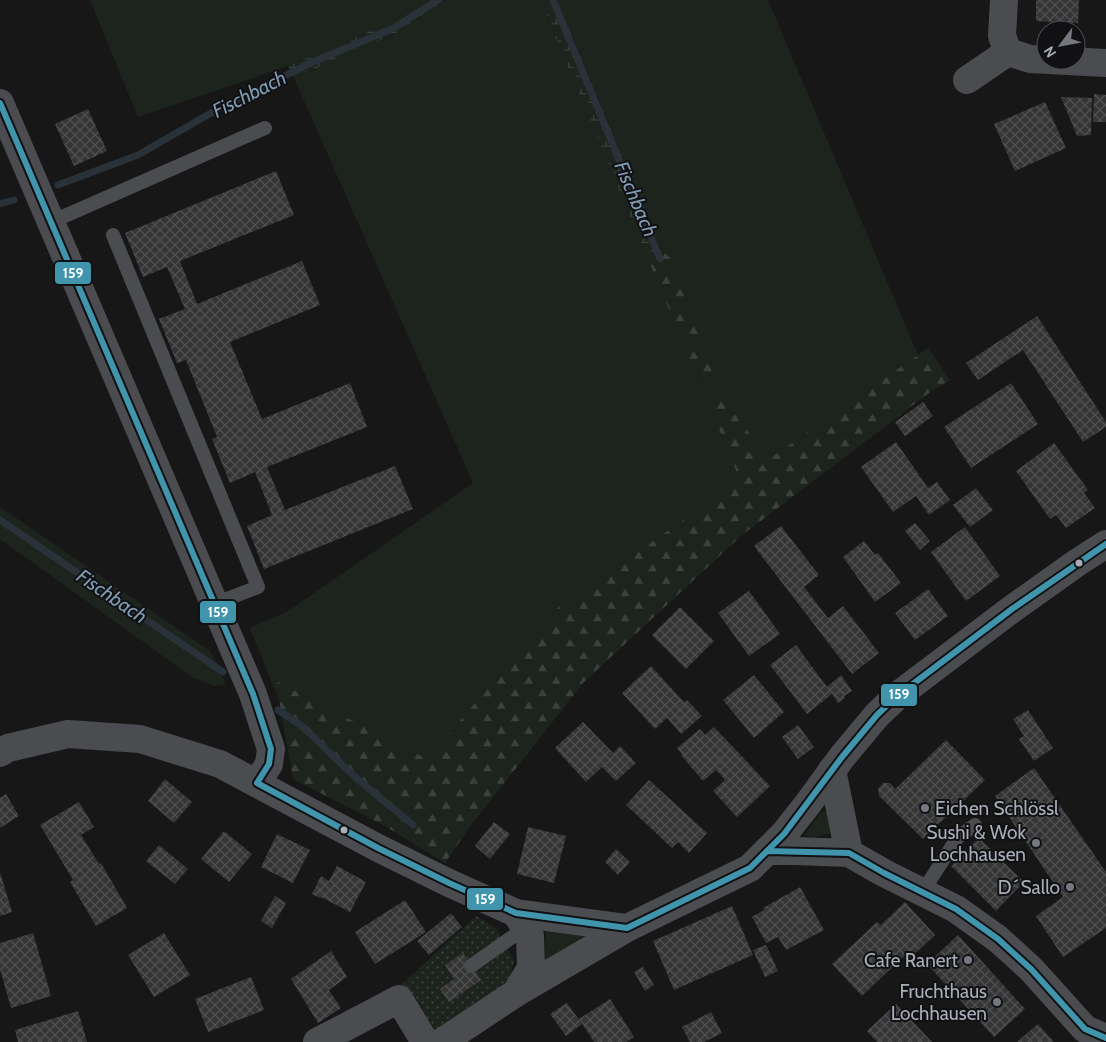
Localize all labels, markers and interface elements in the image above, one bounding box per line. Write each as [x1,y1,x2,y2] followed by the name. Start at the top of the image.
[1036,20,1086,70] north arrow
[1040,43,1060,61] text: N
[208,65,290,123] water label: Fischbach
[609,158,663,240] water label: Fischbach
[54,261,92,285] line badge: 159
[63,264,83,282] text: 159
[1074,558,1084,568] unlabelled marker
[72,564,152,628] water label: Fischbach
[199,600,237,624] line badge: 159
[208,603,228,621] text: 159
[880,683,918,707] line badge: 159
[889,685,909,703] text: 159
[935,797,1059,820] place label: Eichen Schlössl
[919,802,931,814] marker: Eichen Schlössl
[927,821,1026,866] place label: Sushi & Wok Lochhausen
[339,825,349,835] unlabelled marker
[1030,837,1042,849] marker: Sushi & Wok Lochhausen
[998,876,1060,899] place label: D´Sallo
[1064,881,1076,893] marker: D´Sallo
[466,887,504,911] line badge: 159
[475,890,495,908] text: 159
[864,949,959,972] place label: Cafe Ranert
[962,954,974,966] marker: Cafe Ranert
[891,980,987,1025] place label: Fruchthaus Lochhausen
[991,996,1003,1008] marker: Fruchthaus Lochhausen

